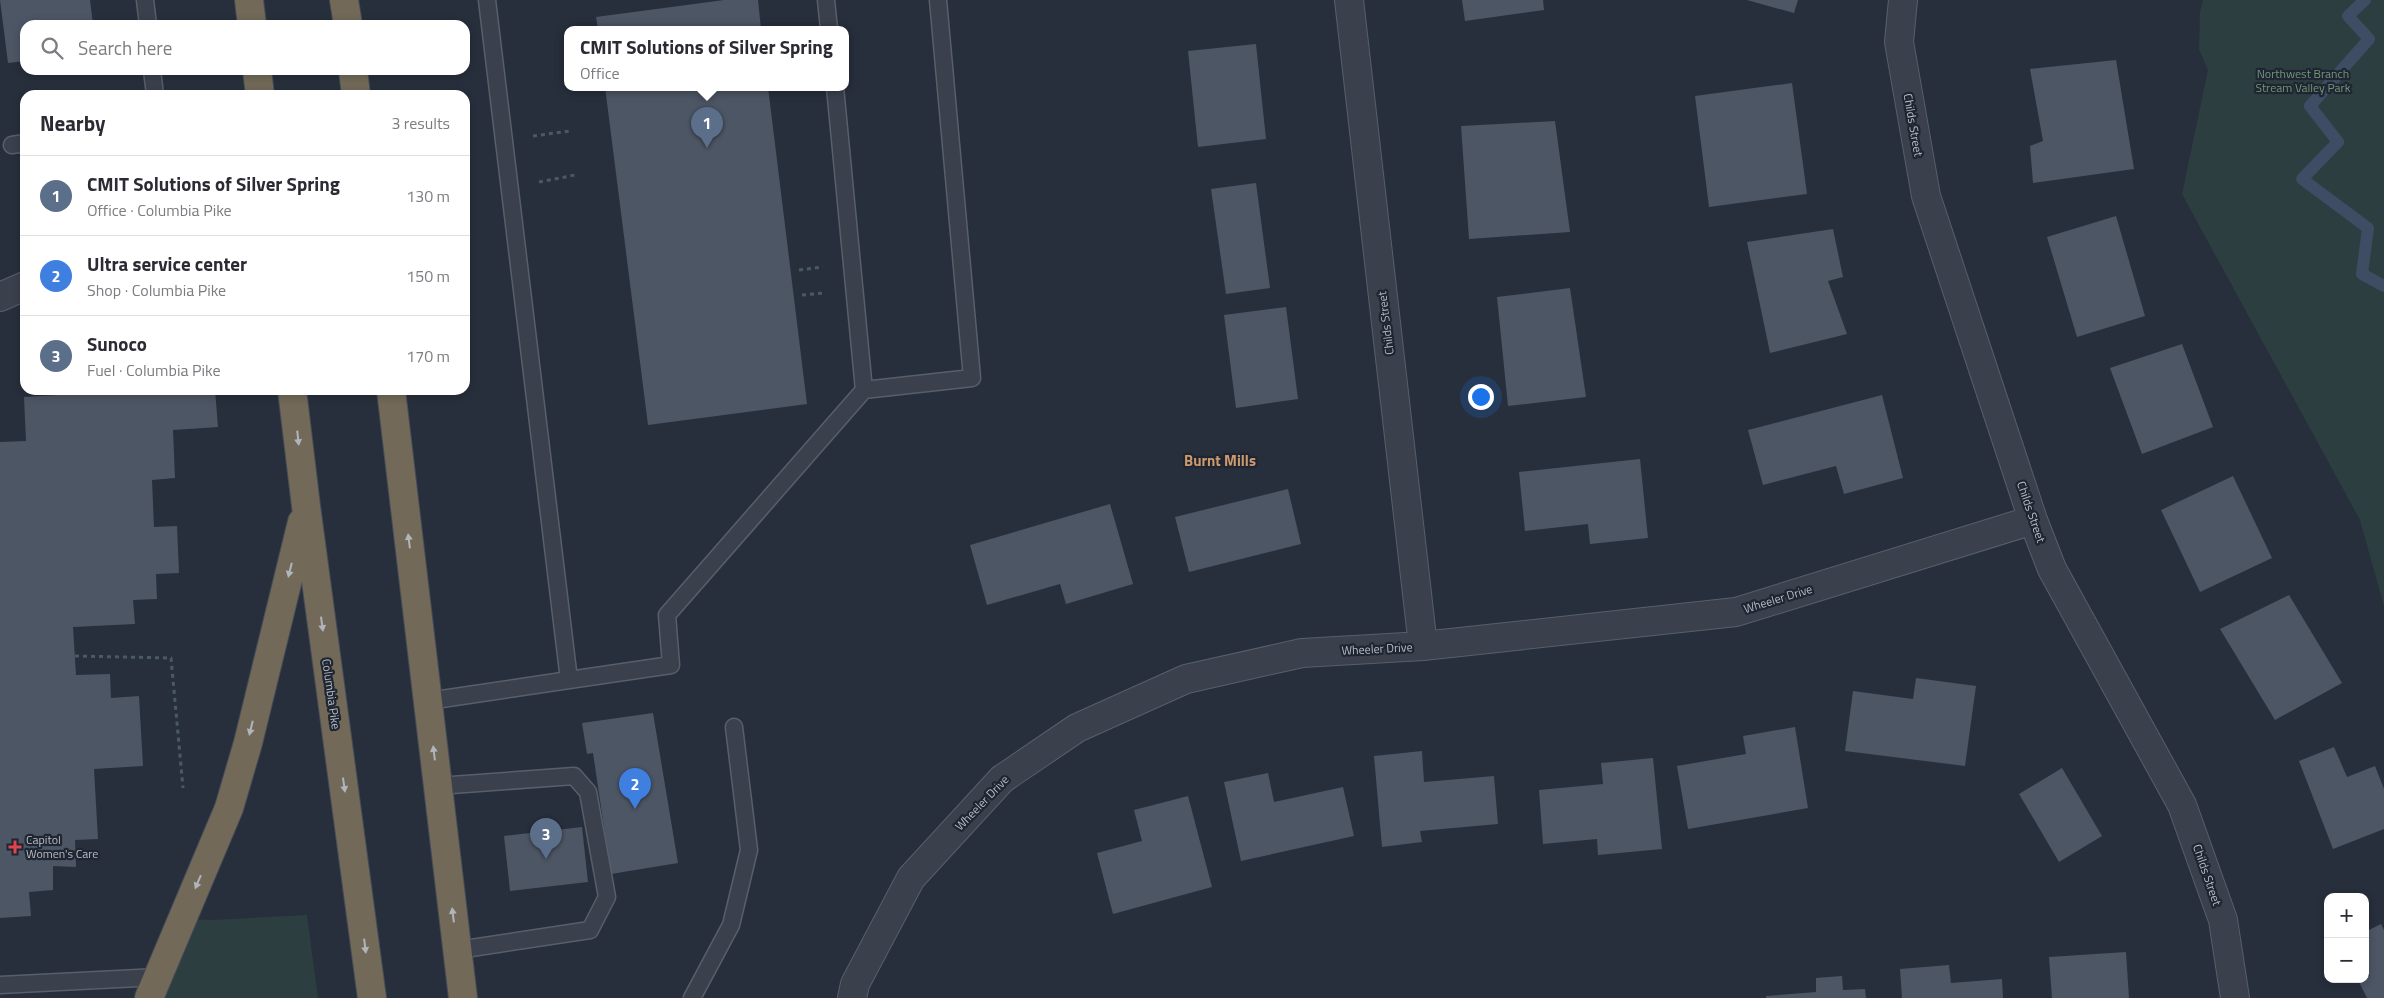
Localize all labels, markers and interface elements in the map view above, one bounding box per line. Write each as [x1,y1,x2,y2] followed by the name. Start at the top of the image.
[20,20,470,75] search box
[564,26,849,91] popup
[580,32,833,61] text: CMIT Solutions of Silver Spring
[78,33,172,62] text: Search here
[38,34,66,62] icon: search
[580,61,620,85] text: Office
[2256,64,2351,97] park label: Northwest Branch Stream Valley Park
[1899,92,1929,159] street label: Childs Street
[40,107,105,139] text: Nearby
[691,107,723,148] pin: 1
[391,111,450,135] text: 3 results
[87,169,340,198] text: CMIT Solutions of Silver Spring
[52,184,60,208] text: 1
[406,184,450,208] text: 130 m
[87,198,232,222] text: Office · Columbia Pike
[87,249,247,278] text: Ultra service center
[52,264,60,288] text: 2
[406,264,450,288] text: 150 m
[87,278,226,302] text: Shop · Columbia Pike
[1372,289,1399,356] street label: Childs Street
[87,329,147,358] text: Sunoco
[52,344,60,368] text: 3
[406,344,450,368] text: 170 m
[87,358,220,382] text: Fuel · Columbia Pike
[1468,384,1494,410] your location
[294,431,302,447] one-way arrow
[1184,449,1256,472] district label: Burnt Mills
[2012,479,2051,546] street label: Childs Street
[405,533,413,549] one-way arrow
[286,563,294,578] one-way arrow
[1741,579,1815,618] street label: Wheeler Drive
[318,616,326,632] one-way arrow
[1341,637,1413,660] street label: Wheeler Drive
[317,657,346,730] street label: Columbia Pike
[247,721,255,736] one-way arrow
[430,745,438,761] one-way arrow
[619,768,651,809] pin: 2
[950,770,1013,835] street label: Wheeler Drive
[340,777,348,793] one-way arrow
[530,818,562,859] pin: 3
[26,830,98,863] place label: Capitol Women's Care
[8,840,22,854] marker: Capitol Women's Care
[2188,842,2227,909] street label: Childs Street
[194,874,202,889] one-way arrow
[2324,893,2369,983] map controls
[2324,893,2369,938] button: +
[449,907,457,923] one-way arrow
[361,938,369,954] one-way arrow
[2324,938,2369,983] button: −

